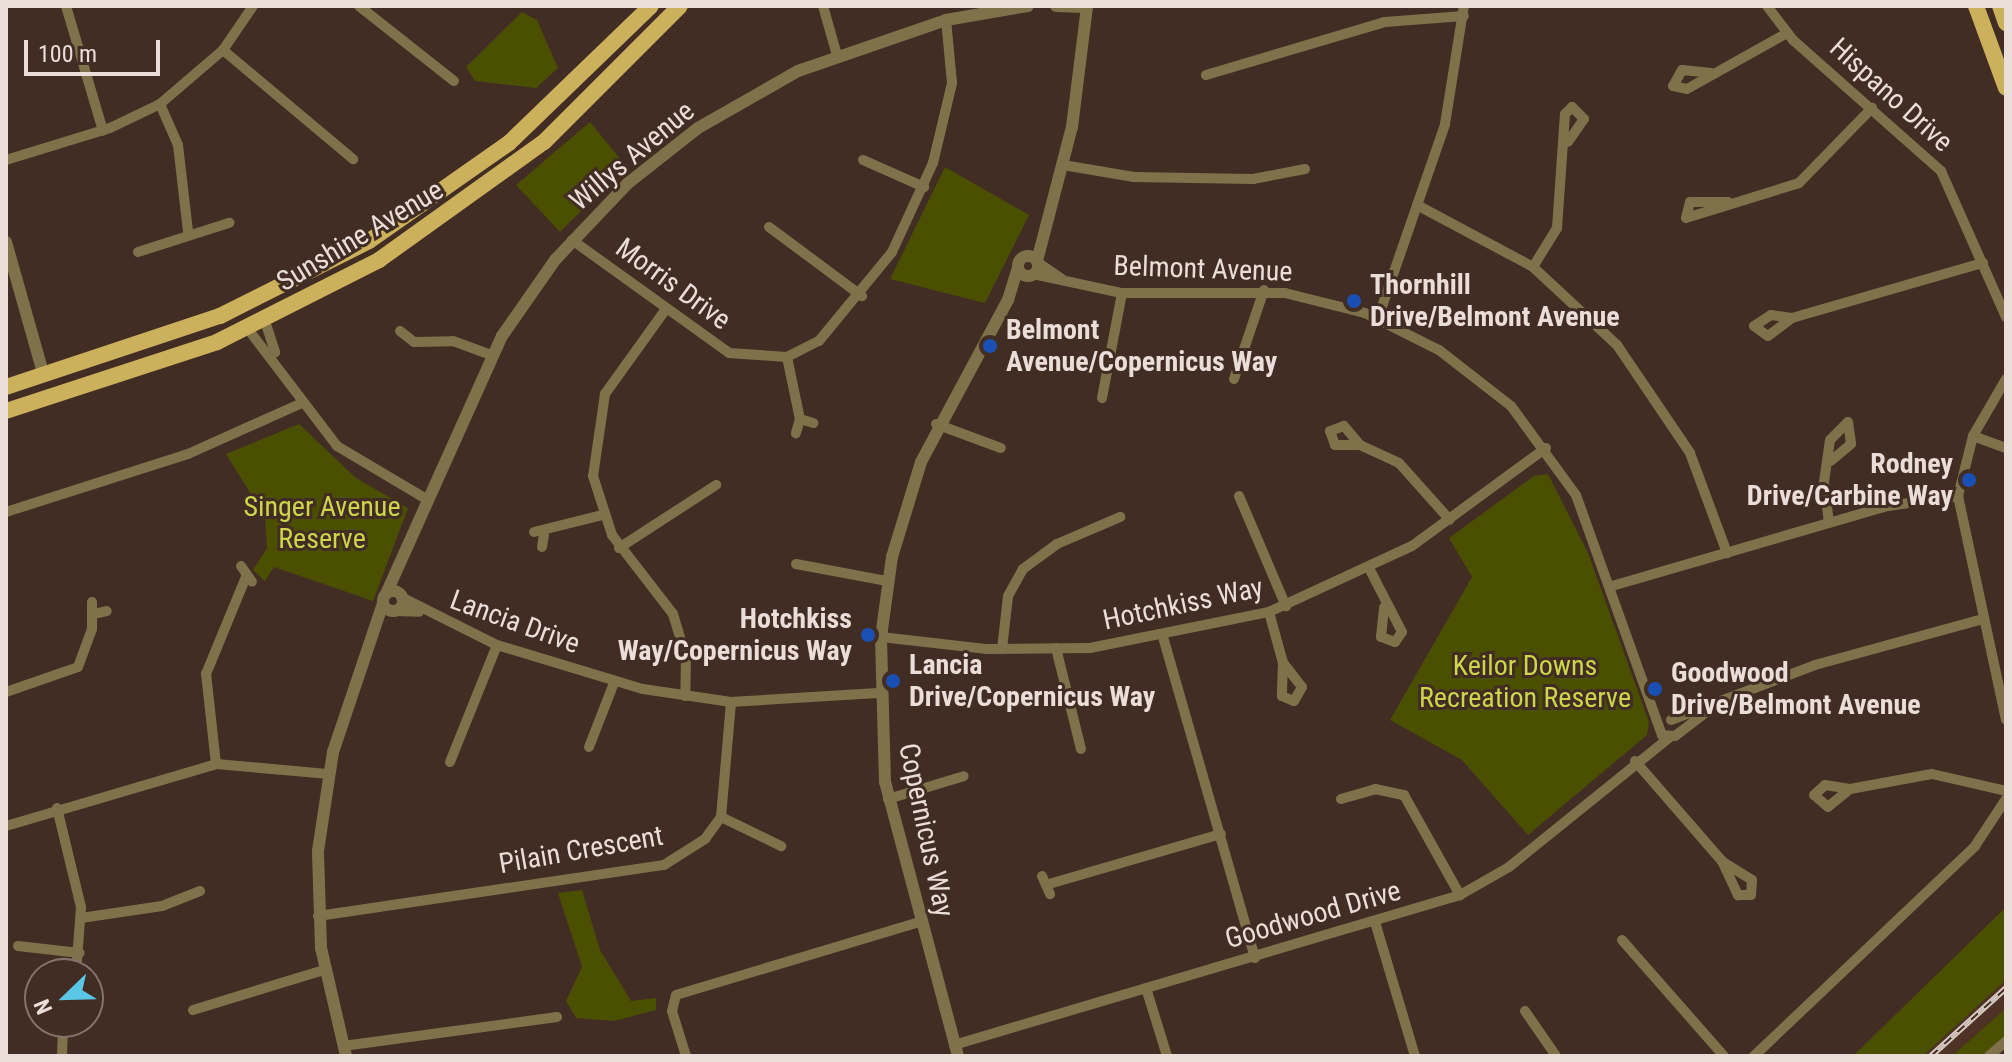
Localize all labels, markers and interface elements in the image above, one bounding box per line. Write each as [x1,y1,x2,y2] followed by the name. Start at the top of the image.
[28,24,164,74] scale bar
[1823,31,1959,159] street label: Hispano Drive
[38,40,97,68] text: 100 m
[563,94,701,218] street label: Willys Avenue
[271,173,449,299] street label: Sunshine Avenue
[609,231,737,337] street label: Morris Drive
[1113,249,1293,289] street label: Belmont Avenue
[1370,268,1620,334] place label: Thornhill Drive/Belmont Avenue
[1345,292,1363,310] marker: Thornhill Drive/Belmont Avenue
[1006,313,1277,379] place label: Belmont Avenue/Copernicus Way
[981,337,999,355] marker: Belmont Avenue/Copernicus Way
[1747,447,1953,513] place label: Rodney Drive/Carbine Way
[1960,471,1978,489] marker: Rodney Drive/Carbine Way
[243,490,401,556] park label: Singer Avenue Reserve
[1100,571,1266,637] street label: Hotchkiss Way
[446,583,584,661] street label: Lancia Drive
[618,602,852,668] place label: Hotchkiss Way/Copernicus Way
[859,626,877,644] marker: Hotchkiss Way/Copernicus Way
[909,648,1155,714] place label: Lancia Drive/Copernicus Way
[1419,649,1631,715] park label: Keilor Downs Recreation Reserve
[1671,656,1921,722] place label: Goodwood Drive/Belmont Avenue
[884,672,902,690] marker: Lancia Drive/Copernicus Way
[1646,680,1664,698] marker: Goodwood Drive/Belmont Avenue
[891,740,961,920] street label: Copernicus Way
[496,819,666,881] street label: Pilain Crescent
[1221,874,1405,956] street label: Goodwood Drive
[24,958,104,1038] north arrow
[29,996,57,1018] text: N

